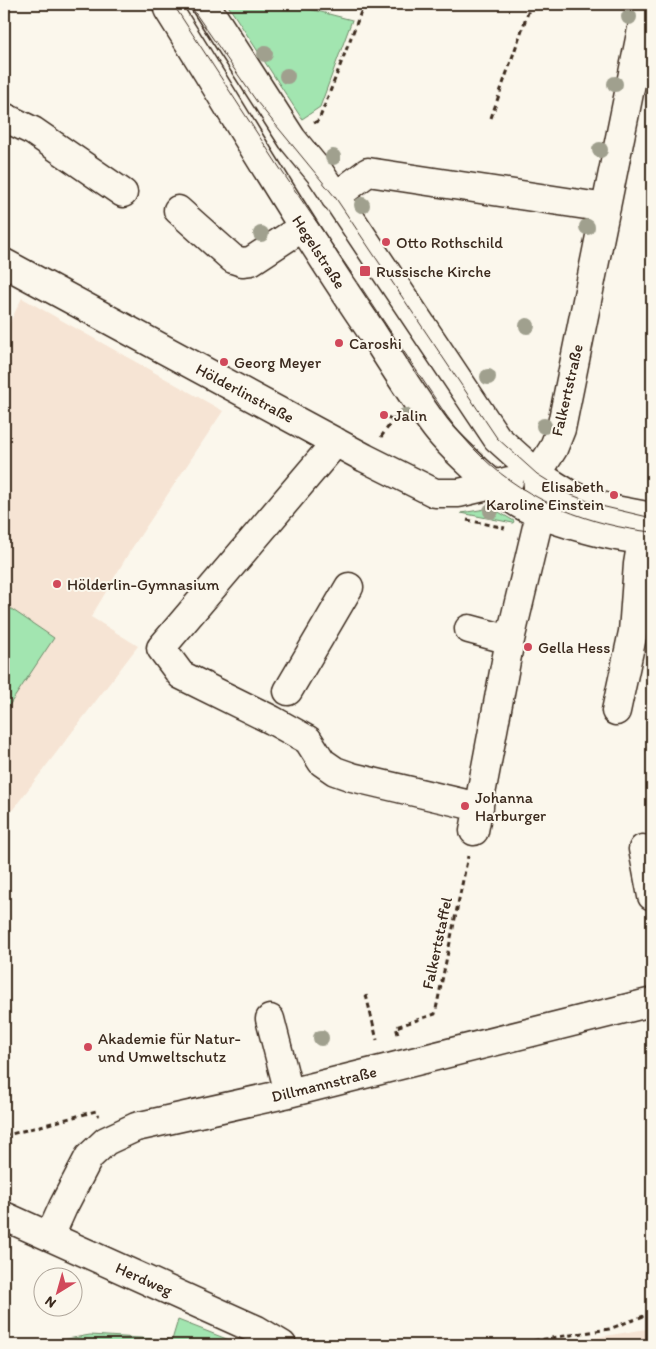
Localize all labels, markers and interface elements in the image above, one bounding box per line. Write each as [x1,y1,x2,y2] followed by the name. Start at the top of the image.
[288,212,350,292] street label: Hegelstraße
[396,233,503,252] place label: Otto Rothschild
[380,236,392,248] marker: Otto Rothschild
[376,262,491,281] place label: Russische Kirche
[358,264,372,278] marker: Russische Kirche
[349,334,402,353] place label: Caroshi
[333,337,345,349] marker: Caroshi
[547,342,587,438] street label: Falkertstraße
[234,353,322,372] place label: Georg Meyer
[218,356,230,368] marker: Georg Meyer
[193,359,297,427] street label: Hölderlinstraße
[394,406,427,425] place label: Jalin
[378,409,390,421] marker: Jalin
[486,477,604,514] place label: Elisabeth Karoline Einstein
[608,489,620,501] marker: Elisabeth Karoline Einstein
[67,575,220,594] place label: Hölderlin-Gymnasium
[51,578,63,590] marker: Hölderlin-Gymnasium
[538,638,610,657] place label: Gella Hess
[522,641,534,653] marker: Gella Hess
[475,788,546,825] place label: Johanna Harburger
[459,800,471,812] marker: Johanna Harburger
[418,895,456,991] street label: Falkertstaffel
[98,1029,241,1066] place label: Akademie für Natur- und Umweltschutz
[82,1041,94,1053] marker: Akademie für Natur- und Umweltschutz
[269,1062,379,1106] street label: Dillmannstraße
[113,1258,176,1300] street label: Herdweg
[32,1266,82,1316] north arrow
[42,1292,59,1312] text: N

